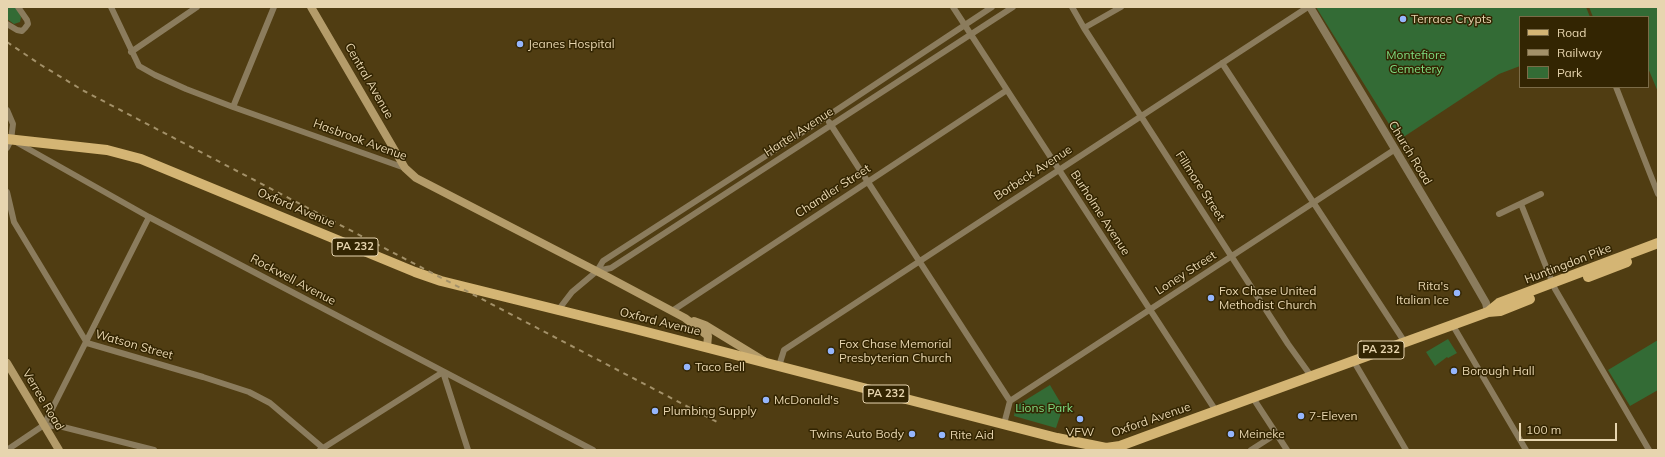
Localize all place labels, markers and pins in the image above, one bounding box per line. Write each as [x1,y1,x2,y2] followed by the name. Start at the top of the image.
[1411,12,1492,26] place label: Terrace Crypts
[1398,14,1408,24] marker: Terrace Crypts
[528,37,615,51] place label: Jeanes Hospital
[515,39,525,49] marker: Jeanes Hospital
[1396,279,1449,307] place label: Rita's Italian Ice
[1219,284,1317,312] place label: Fox Chase United Methodist Church
[1452,288,1462,298] marker: Rita's Italian Ice
[1206,293,1216,303] marker: Fox Chase United Methodist Church
[839,337,952,365] place label: Fox Chase Memorial Presbyterian Church
[826,346,836,356] marker: Fox Chase Memorial Presbyterian Church
[695,360,745,374] place label: Taco Bell
[682,362,692,372] marker: Taco Bell
[1462,364,1535,378] place label: Borough Hall
[1449,366,1459,376] marker: Borough Hall
[774,393,839,407] place label: McDonald's
[761,395,771,405] marker: McDonald's
[663,404,757,418] place label: Plumbing Supply
[650,406,660,416] marker: Plumbing Supply
[1309,409,1358,423] place label: 7-Eleven
[1296,411,1306,421] marker: 7-Eleven
[1075,414,1085,424] marker: VFW
[1066,425,1094,439] place label: VFW
[810,427,904,441] place label: Twins Auto Body
[1239,427,1285,441] place label: Meineke
[950,428,994,442] place label: Rite Aid
[907,429,917,439] marker: Twins Auto Body
[1226,429,1236,439] marker: Meineke
[937,430,947,440] marker: Rite Aid

